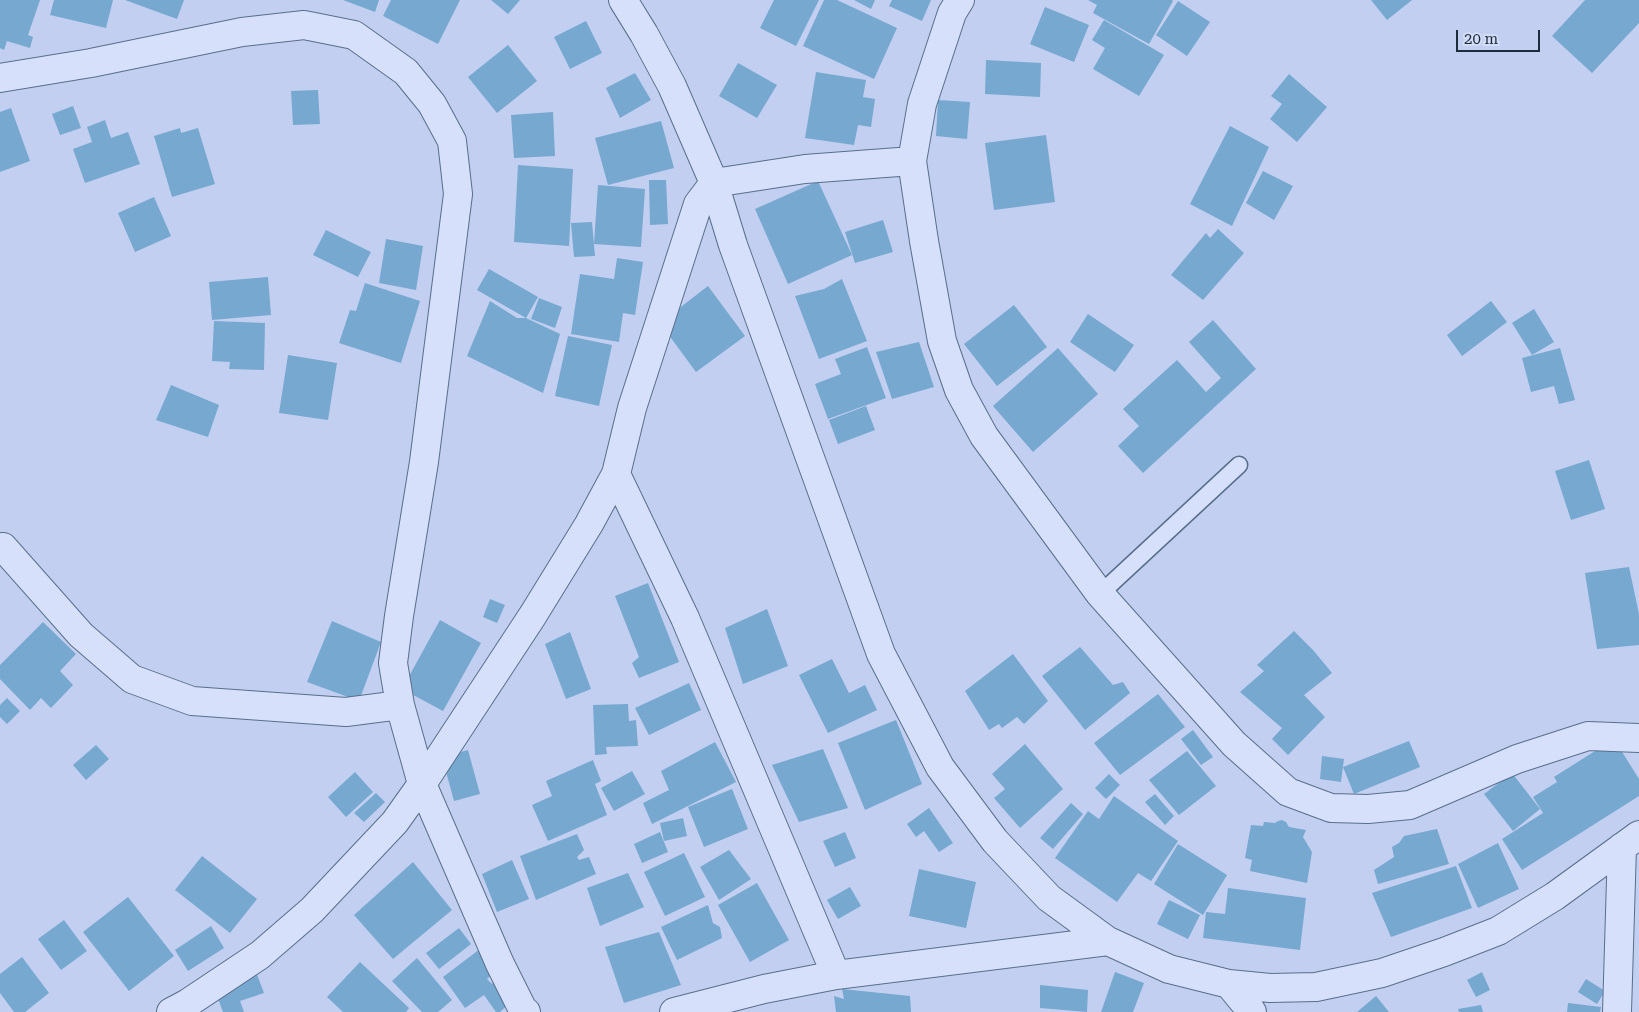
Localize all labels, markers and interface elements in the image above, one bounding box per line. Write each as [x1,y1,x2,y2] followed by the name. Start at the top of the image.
[1459,20,1543,52] scale bar
[1464,30,1498,48] text: 20 m

